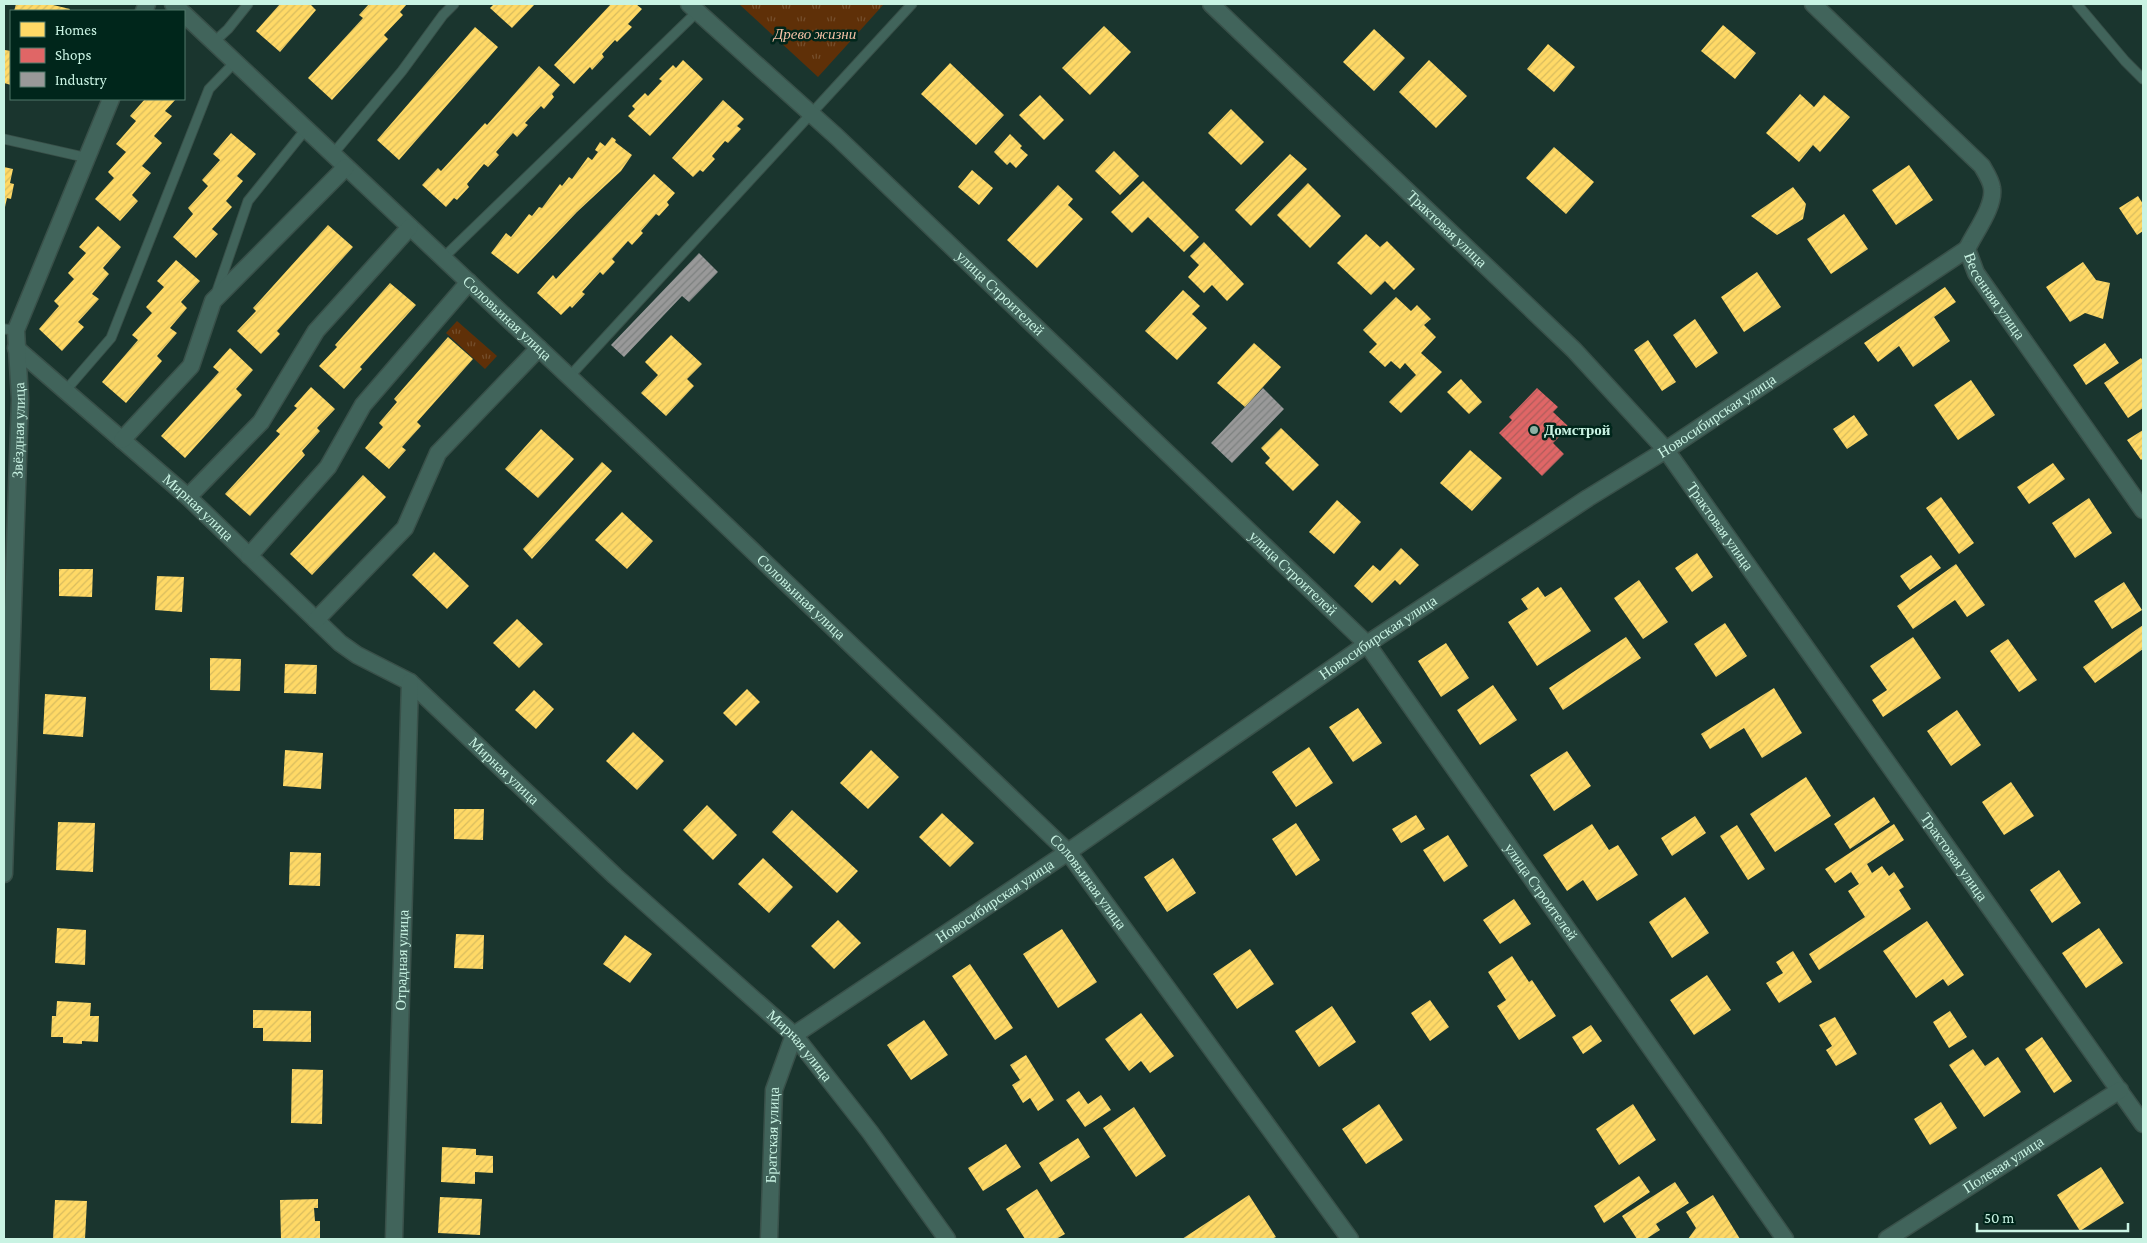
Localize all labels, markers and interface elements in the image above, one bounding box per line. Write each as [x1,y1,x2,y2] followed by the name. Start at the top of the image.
[10,10,185,100] legend
[55,22,97,38] text: Homes
[772,26,856,42] park label: Древо жизни
[55,47,91,64] text: Shops
[55,72,107,89] text: Industry
[1404,187,1490,271] street label: Трактовая улица
[953,248,1047,339] street label: улица Строителей
[1961,250,2028,343] street label: Весенняя улица
[460,273,555,364] street label: Соловьиная улица
[1655,371,1779,461] street label: Новосибирская улица
[9,381,28,479] street label: Звёздная улица
[1544,422,1611,438] place label: Домстрой
[1528,424,1540,436] marker: Домстрой
[160,471,237,544] street label: Мирная улица
[1683,479,1757,574] street label: Трактовая улица
[1246,528,1340,619] street label: улица Строителей
[754,551,849,643] street label: Соловьиная улица
[1316,592,1440,683] street label: Новосибирская улица
[466,734,543,808] street label: Мирная улица
[1917,810,1991,904] street label: Трактовая улица
[1047,831,1130,933] street label: Соловьиная улица
[1501,840,1581,943] street label: улица Строителей
[933,856,1057,946] street label: Новосибирская улица
[393,909,411,1011] street label: Отрадная улица
[764,1007,836,1085] street label: Мирная улица
[763,1086,782,1183] street label: Братская улица
[1960,1133,2047,1196] street label: Полевая улица
[1977,1200,2128,1232] scale bar
[1984,1210,2014,1226] text: 50 m

